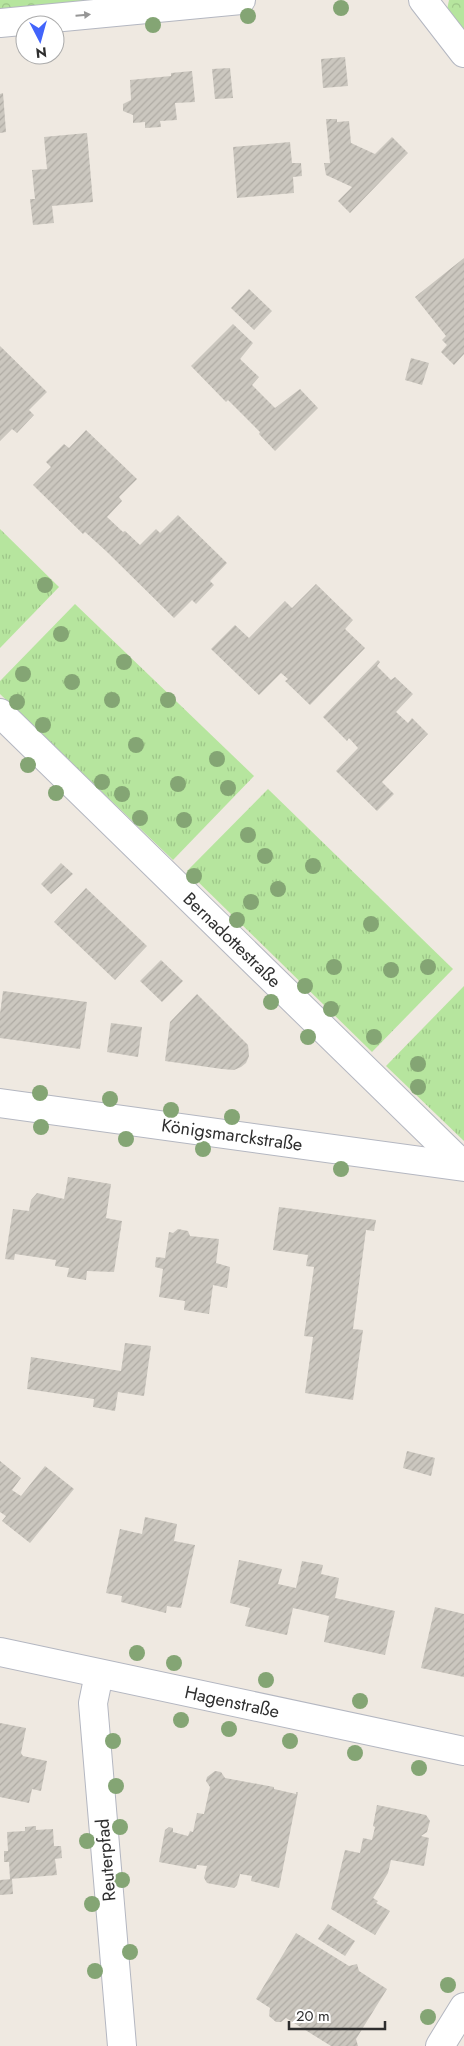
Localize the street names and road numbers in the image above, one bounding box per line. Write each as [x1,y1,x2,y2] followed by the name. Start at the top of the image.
[177,886,287,994] street label: Bernadottestraße
[160,1112,304,1158] street label: Königsmarckstraße
[182,1679,282,1725] street label: Hagenstraße
[89,1818,123,1902] street label: Reuterpfad

